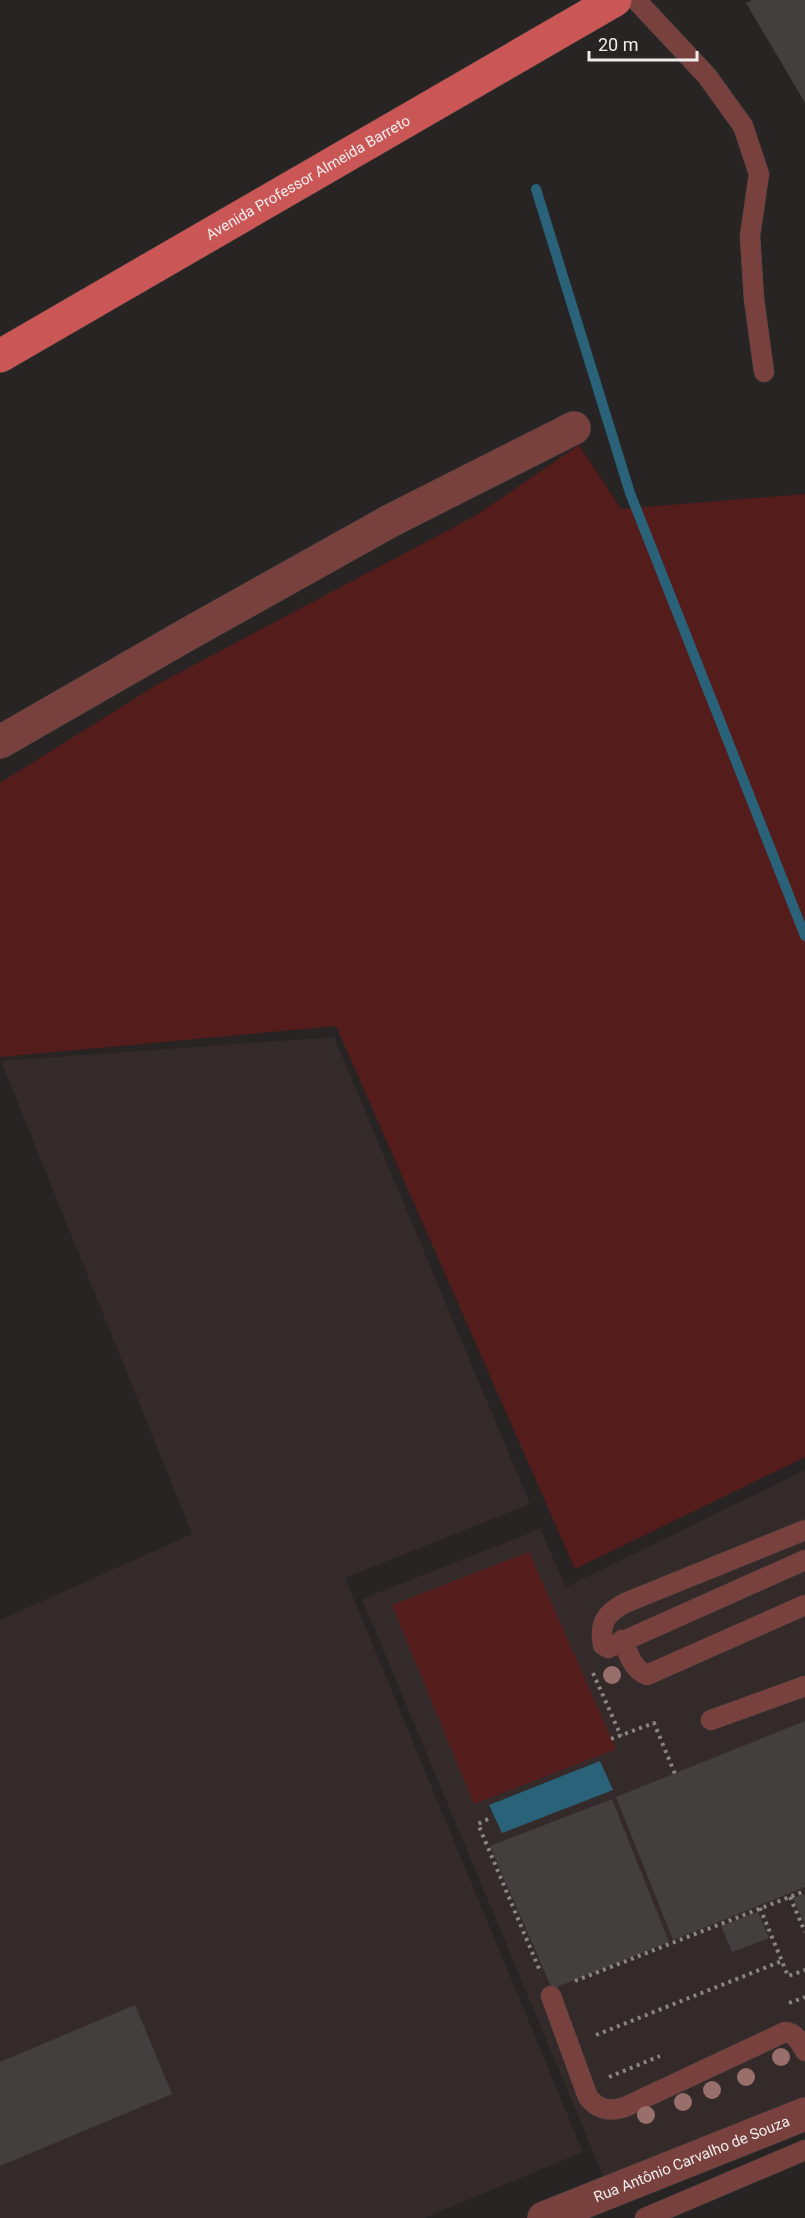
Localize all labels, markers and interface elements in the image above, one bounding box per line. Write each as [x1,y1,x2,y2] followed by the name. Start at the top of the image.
[589,24,697,62] scale bar
[598,34,638,55] text: 20 m
[203,111,414,244] street label: Avenida Professor Almeida Barreto
[591,2112,792,2206] street label: Rua Antônio Carvalho de Souza

